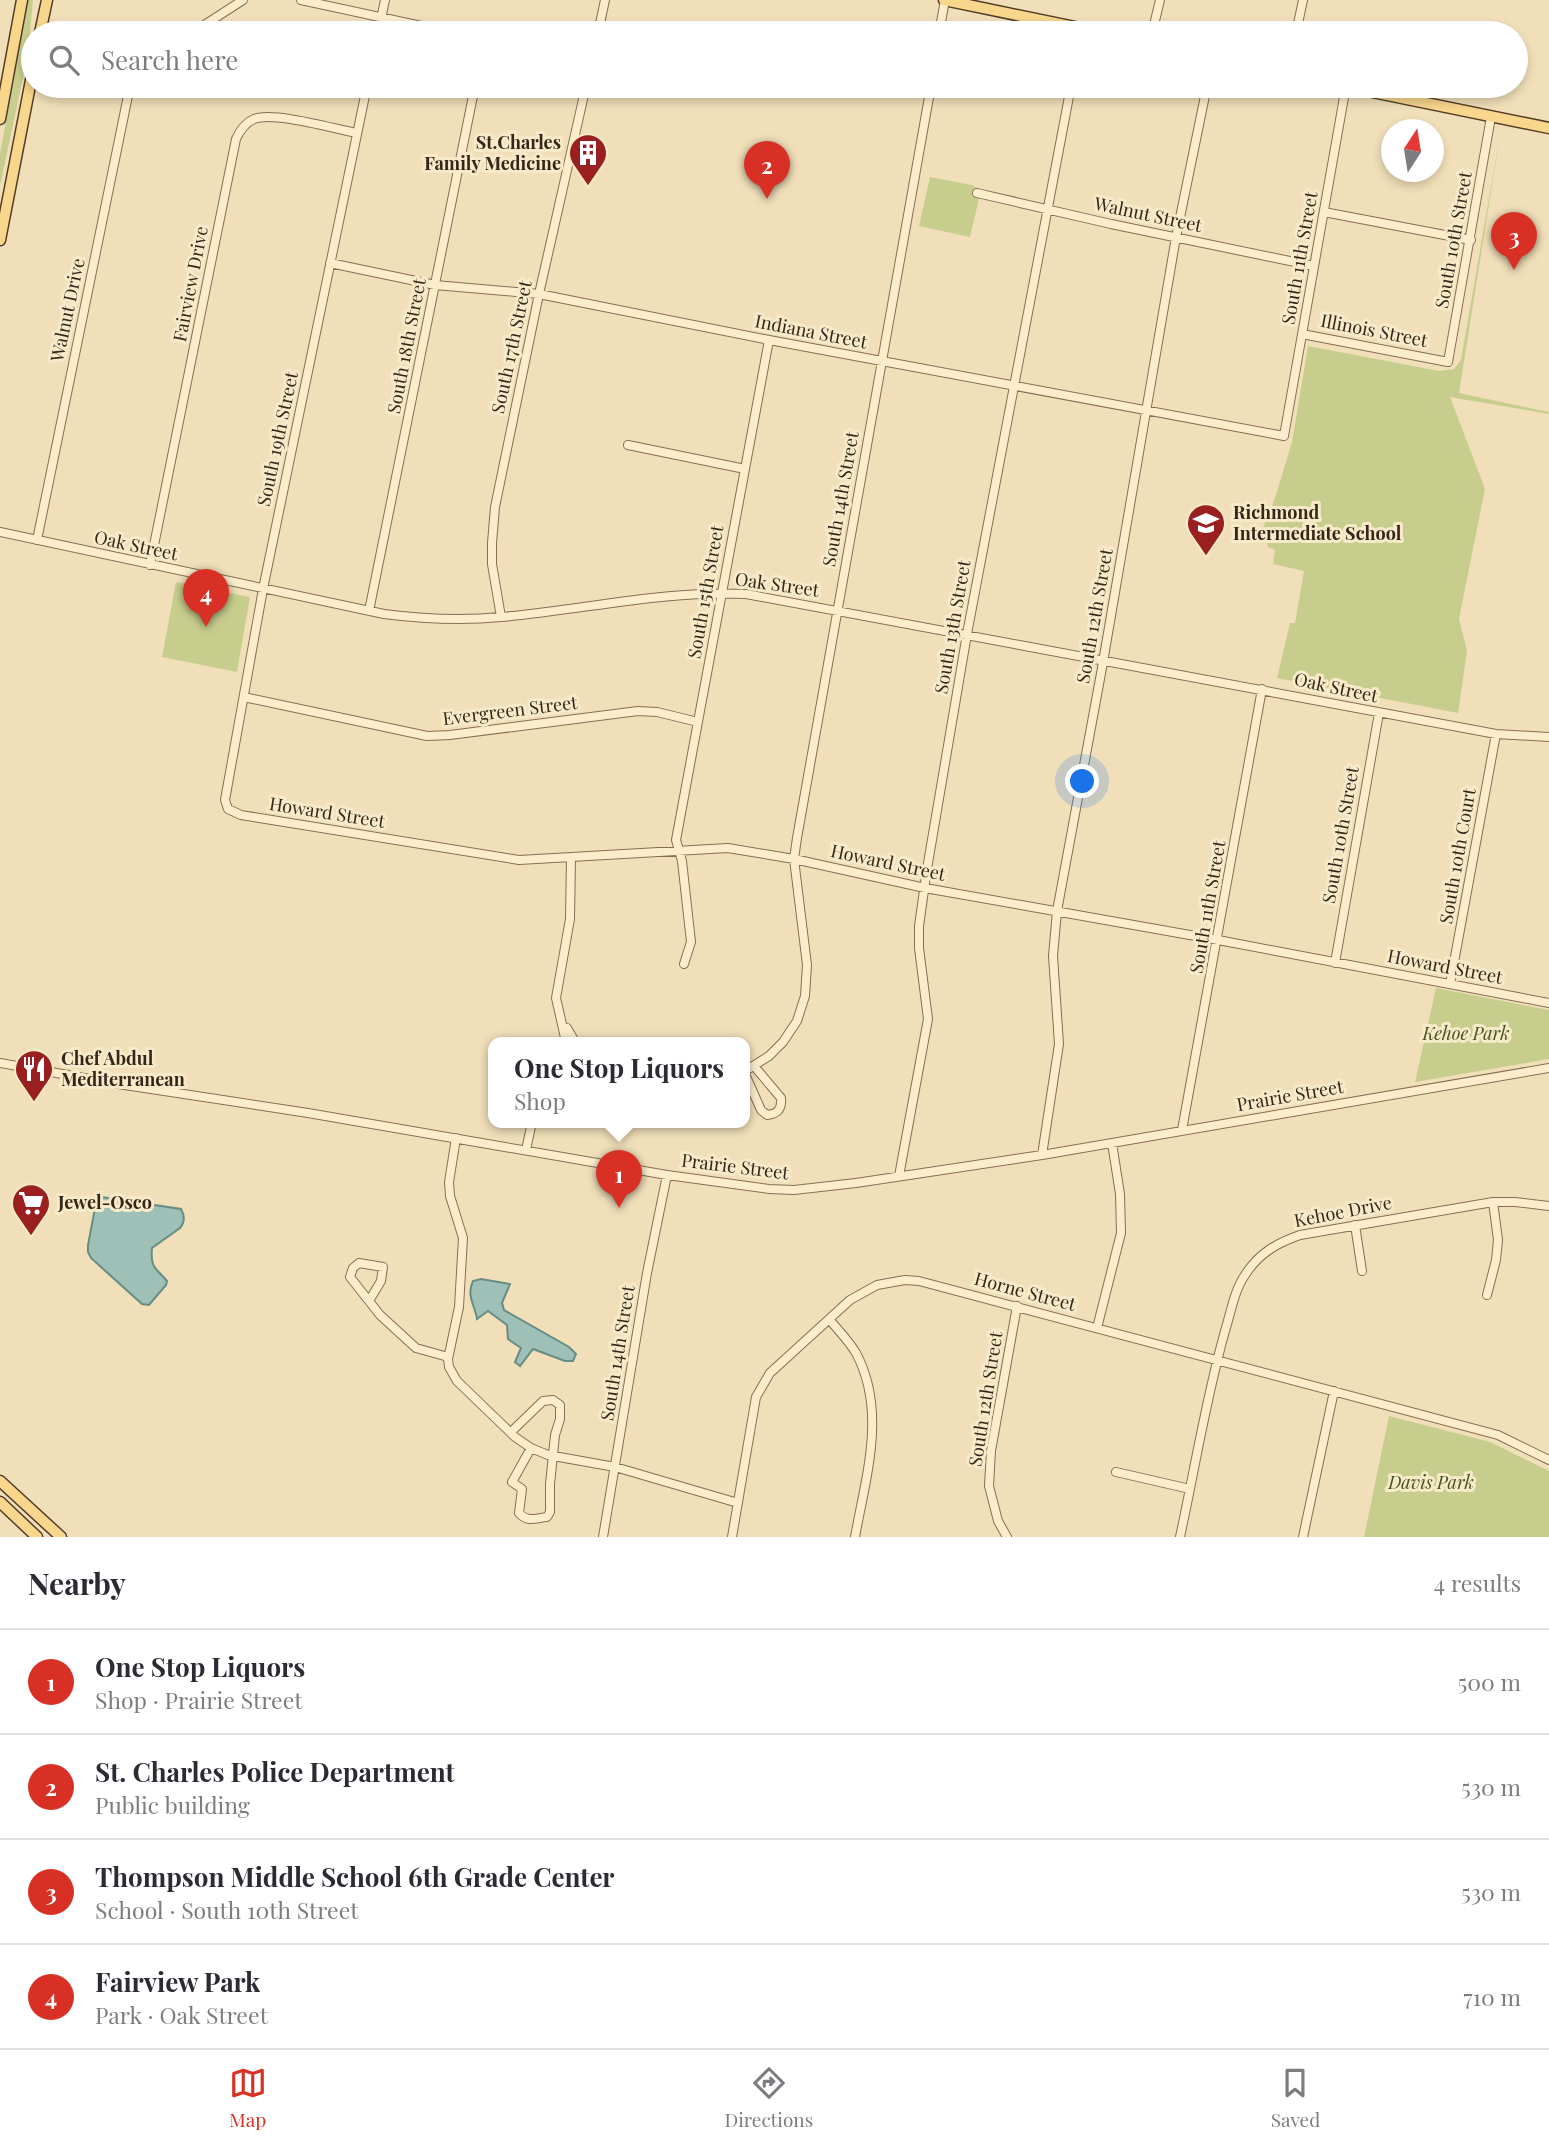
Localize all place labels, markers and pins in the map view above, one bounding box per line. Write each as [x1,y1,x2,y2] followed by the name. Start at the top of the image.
[424,130,561,175] place label: St.Charles Family Medicine
[567,132,609,187] building icon: St.Charles Family Medicine
[744,141,790,199] pin: 2
[1491,212,1537,270] pin: 3
[1233,500,1402,545] place label: Richmond Intermediate School
[1185,502,1227,557] school or university icon: Richmond Intermediate School
[183,569,229,627] pin: 4
[61,1046,185,1091] place label: Chef Abdul Mediterranean
[13,1048,55,1103] restaurant icon: Chef Abdul Mediterranean
[596,1150,642,1208] pin: 1
[10,1182,52,1237] supermarket icon: Jewel-Osco
[57,1190,152,1214] place label: Jewel-Osco

